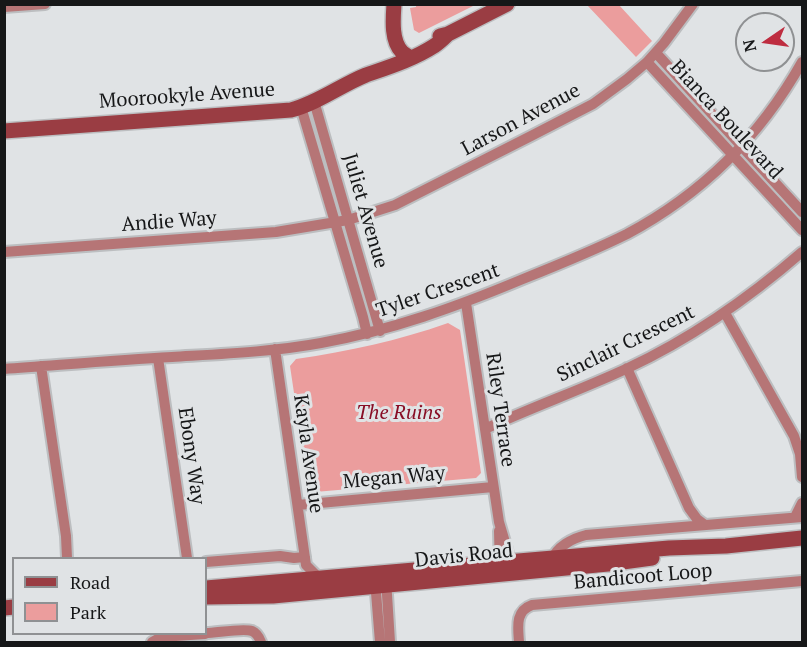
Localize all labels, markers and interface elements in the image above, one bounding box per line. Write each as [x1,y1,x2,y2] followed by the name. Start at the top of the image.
[735,12,795,72] north arrow
[737,37,761,54] text: N
[665,55,787,185] street label: Bianca Boulevard
[98,78,276,114] street label: Moorookyle Avenue
[458,79,584,161] street label: Larson Avenue
[337,151,393,271] street label: Juliet Avenue
[121,207,217,237] street label: Andie Way
[373,259,503,323] street label: Tyler Crescent
[553,300,699,388] street label: Sinclair Crescent
[480,351,520,469] street label: Riley Terrace
[288,393,328,515] street label: Kayla Avenue
[356,401,442,425] park label: The Ruins
[172,406,210,506] street label: Ebony Way
[342,462,446,494] street label: Megan Way
[414,539,514,573] street label: Davis Road
[12,557,207,635] legend
[573,559,713,595] street label: Bandicoot Loop
[70,570,110,594] text: Road
[70,600,106,624] text: Park

